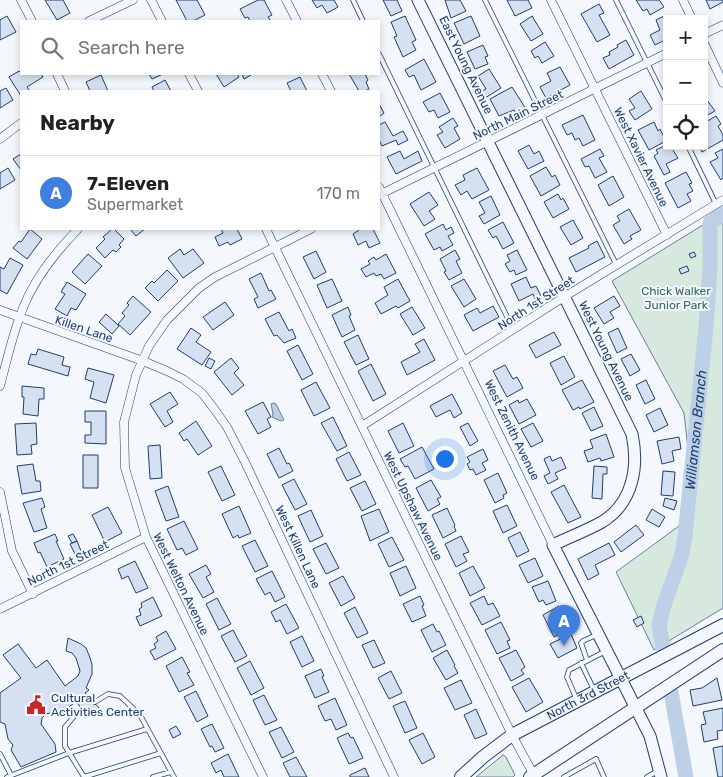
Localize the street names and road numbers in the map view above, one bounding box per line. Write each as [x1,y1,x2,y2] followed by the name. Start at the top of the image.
[436,14,496,117] street label: East Young Avenue
[471,87,566,143] street label: North Main Street
[611,105,671,209] street label: West Xavier Avenue
[495,273,577,333] street label: North 1st Street
[576,299,636,403] street label: West Young Avenue
[53,313,115,346] street label: Killen Lane
[482,377,543,483] street label: West Zenith Avenue
[381,449,446,563] street label: West Upshaw Avenue
[273,503,323,591] street label: West Killen Lane
[150,531,212,638] street label: West Welton Avenue
[25,537,111,589] street label: North 1st Street
[544,668,632,723] street label: North 3rd Street

